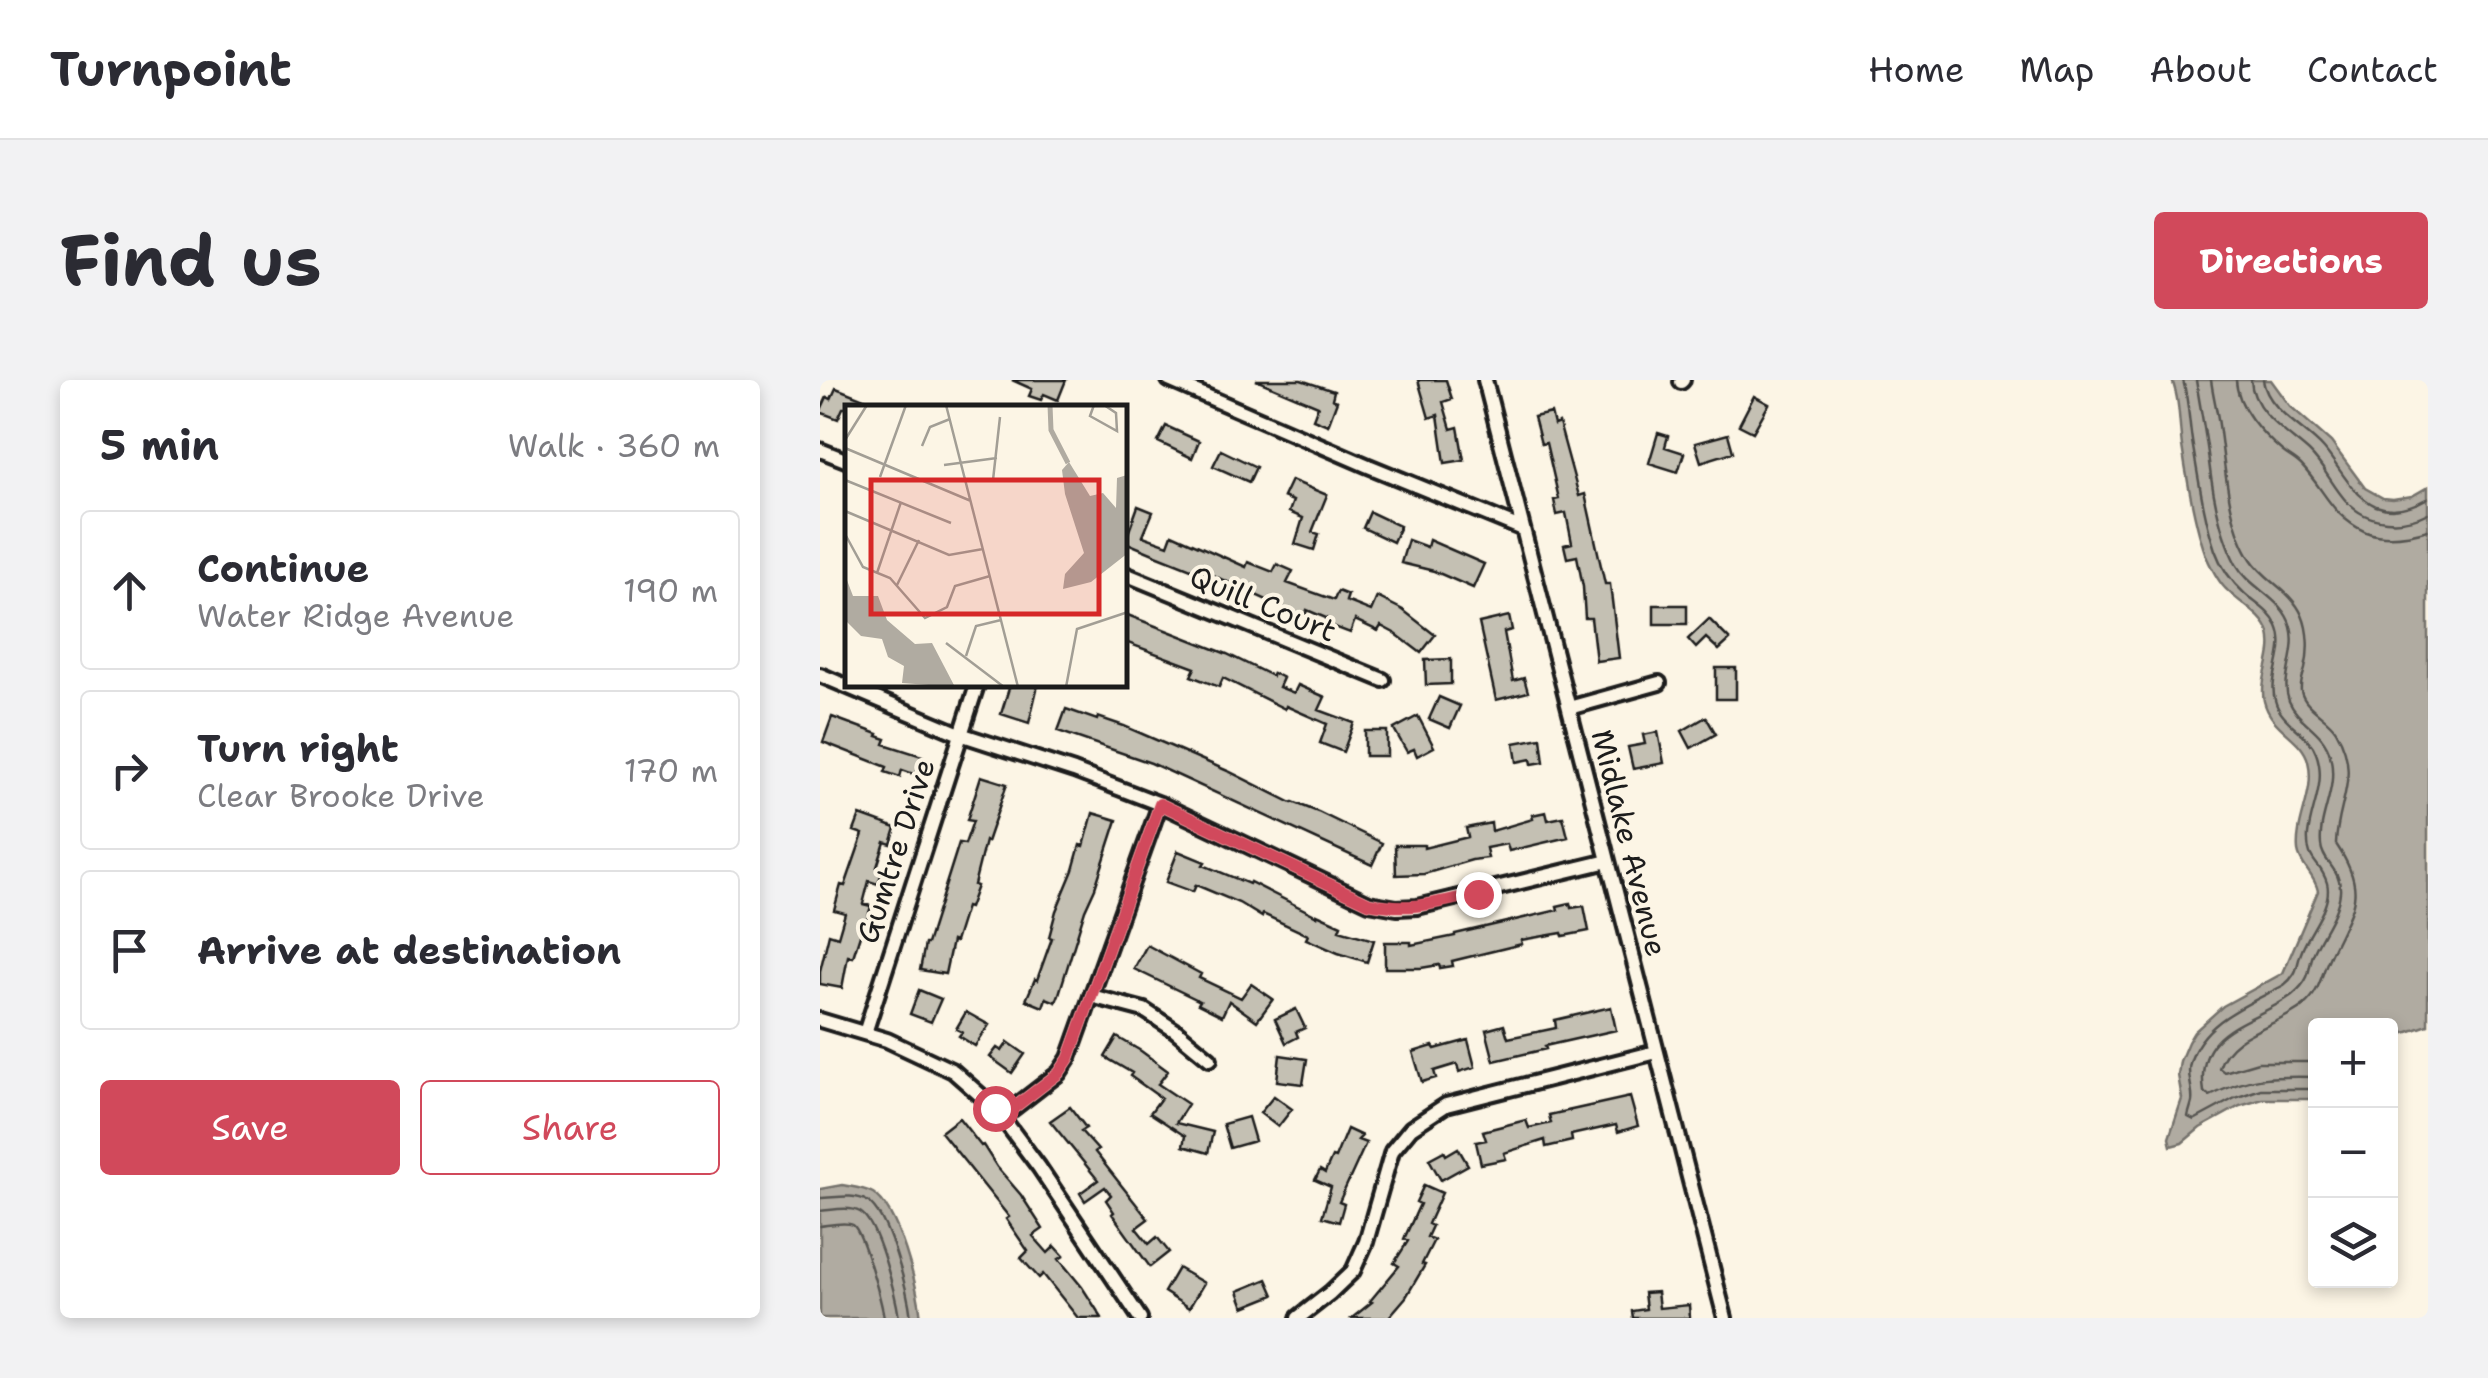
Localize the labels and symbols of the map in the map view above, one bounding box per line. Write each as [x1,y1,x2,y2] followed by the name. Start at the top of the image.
[845,405,1128,688] inset map
[1184,556,1343,652] street label: Quill Court
[1581,725,1677,961] street label: Midlake Avenue
[846,753,945,948] street label: Gumtre Drive
[1456,872,1502,918] route end
[973,1086,1019,1132] route start

